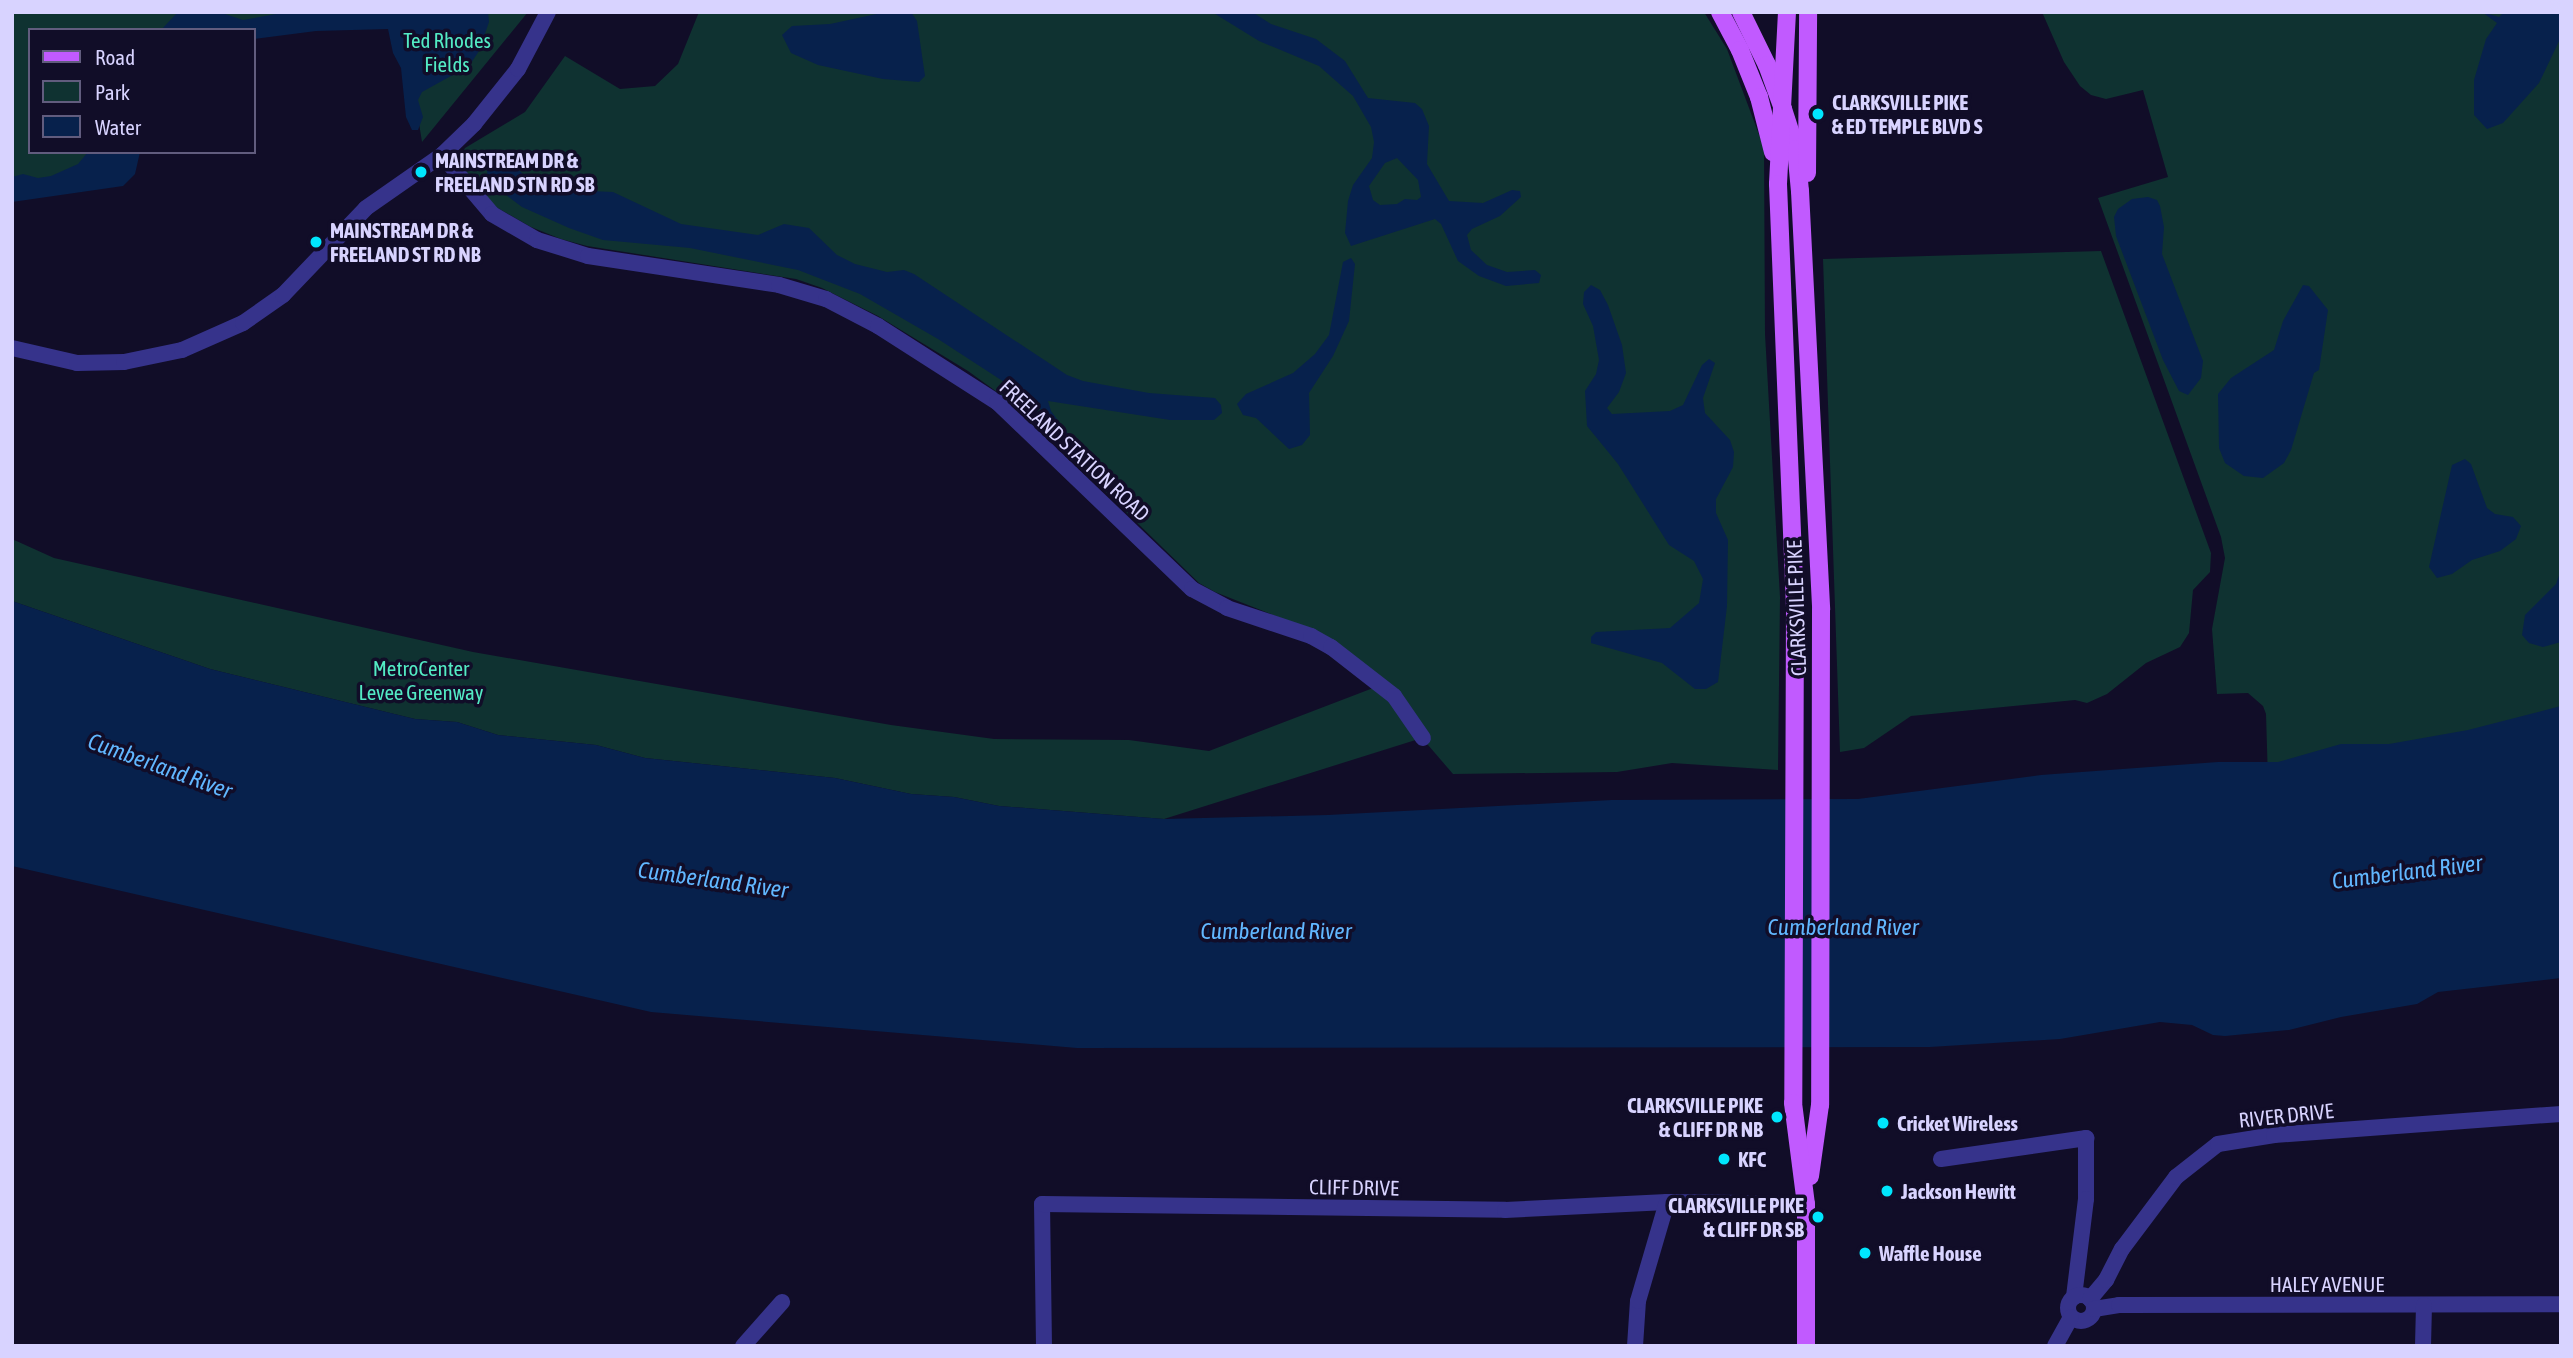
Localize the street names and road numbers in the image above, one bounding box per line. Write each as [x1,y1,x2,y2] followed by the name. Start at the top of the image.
[995,374,1155,526] street label: FREELAND STATION ROAD
[1781,540,1811,676] street label: CLARKSVILLE PIKE
[2237,1097,2335,1133] street label: RIVER DRIVE
[1309,1174,1399,1200] street label: CLIFF DRIVE
[2270,1271,2384,1297] street label: HALEY AVENUE

